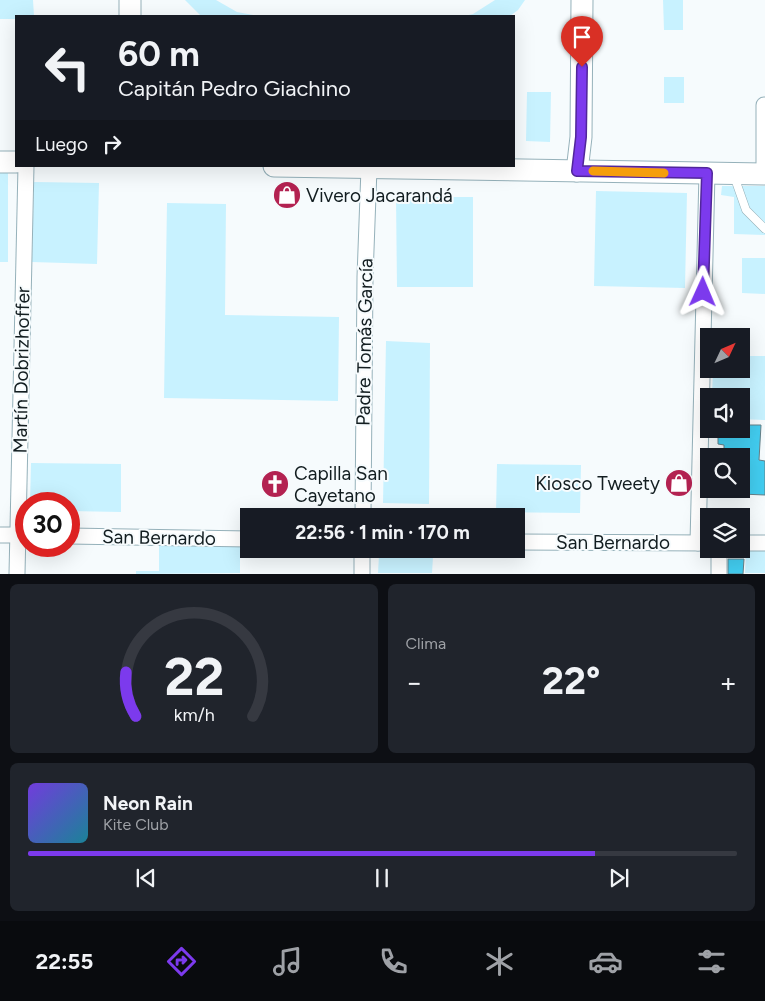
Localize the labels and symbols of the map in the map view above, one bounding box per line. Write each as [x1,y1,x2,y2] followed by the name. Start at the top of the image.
[561,16,603,67] pin
[272,180,302,210] shop icon: Vivero Jacarandá
[306,184,453,207] place label: Vivero Jacarandá
[352,258,377,426] street label: Padre Tomás García
[676,265,728,317] position arrow
[9,286,34,454] street label: Martín Dobrizhoffer
[700,328,750,378] north arrow
[294,462,388,507] place label: Capilla San Cayetano
[664,468,694,498] shop icon: Kiosco Tweety
[260,469,290,499] church icon: Capilla San Cayetano
[535,472,660,495] place label: Kiosco Tweety
[15,492,80,557] speed limit sign: 30
[102,525,216,550] street label: San Bernardo
[556,531,670,554] street label: San Bernardo

